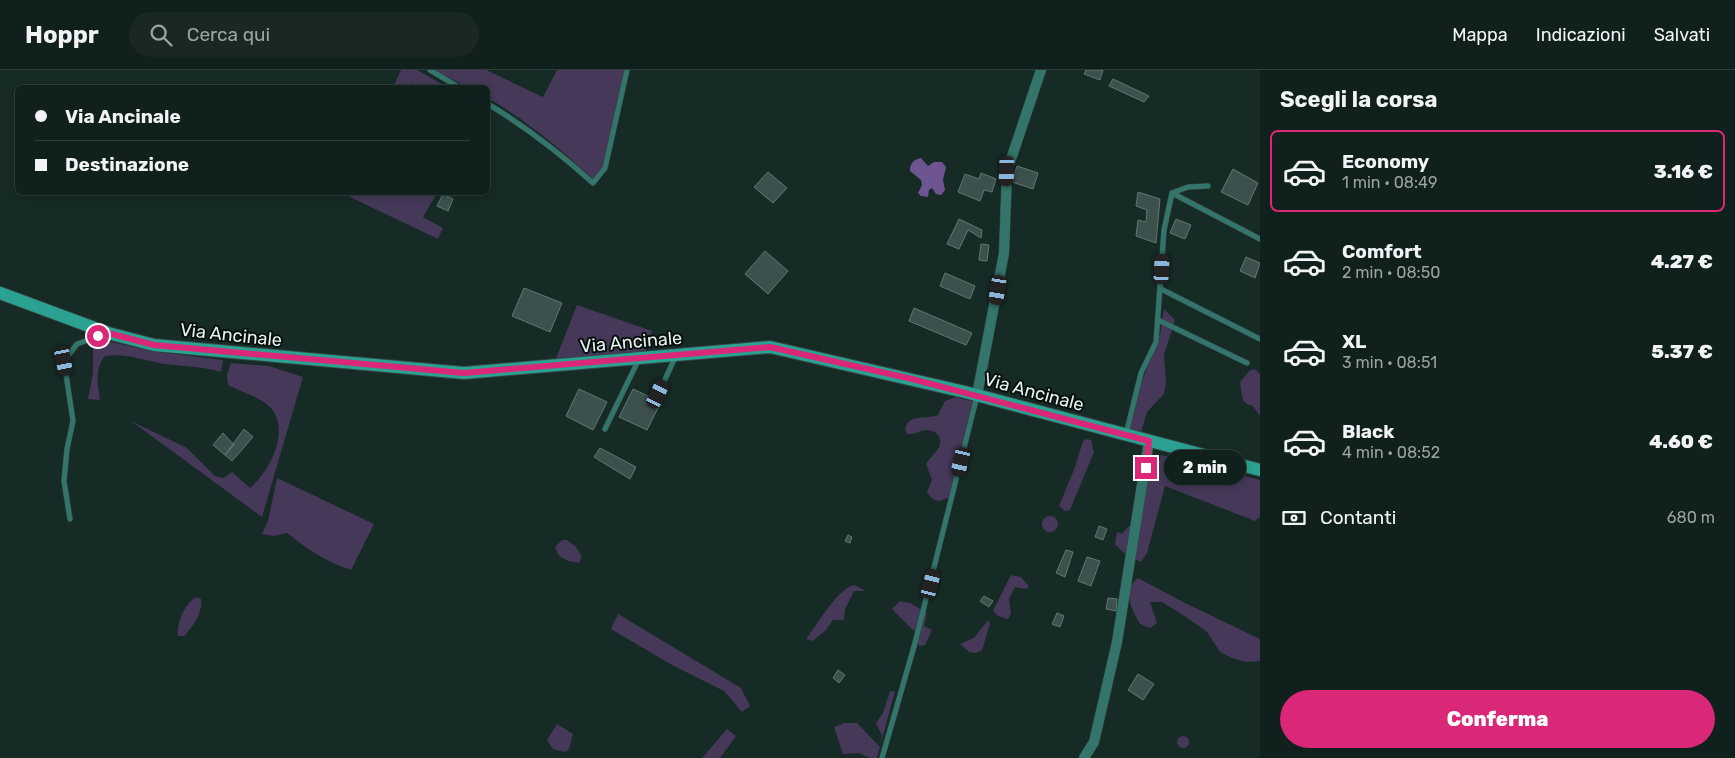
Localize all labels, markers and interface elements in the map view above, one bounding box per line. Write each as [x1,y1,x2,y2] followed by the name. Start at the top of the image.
[129,12,479,57] search box
[25,21,99,49] text: Hoppr
[147,21,175,49] icon: search
[187,23,270,46] text: Cerca qui
[1452,24,1508,46] text: Mappa
[1536,24,1626,46] text: Indicazioni
[1654,24,1710,46] text: Salvati
[1280,86,1437,113] text: Scegli la corsa
[65,105,181,128] text: Via Ancinale
[1282,149,1327,194] icon: car
[1342,150,1429,173] text: Economy
[65,153,189,176] text: Destinazione
[998,156,1015,186] car
[1654,160,1713,183] text: 3.16 €
[1342,173,1437,192] text: 1 min · 08:49
[1282,239,1327,284] icon: car
[1342,240,1422,263] text: Comfort
[1651,250,1713,273] text: 4.27 €
[1153,254,1170,284] car
[1342,263,1440,282] text: 2 min · 08:50
[988,274,1007,306] car
[179,319,283,351] street label: Via Ancinale
[87,325,109,347] route start
[579,327,683,357] street label: Via Ancinale
[1282,329,1327,374] icon: car
[1342,330,1366,353] text: XL
[1651,340,1713,363] text: 5.37 €
[53,345,74,377] car
[1342,353,1437,372] text: 3 min · 08:51
[982,368,1086,416] street label: Via Ancinale
[644,377,671,411] car
[1282,419,1327,464] icon: car
[1342,420,1394,443] text: Black
[1649,430,1713,453] text: 4.60 €
[1342,443,1440,462] text: 4 min · 08:52
[950,446,971,478] car
[1164,450,1246,486] callout: 2 min
[1135,457,1157,479] route end
[1183,458,1227,477] text: 2 min
[1280,504,1308,532] icon: cash
[1320,506,1396,529] text: Contanti
[1667,508,1715,527] text: 680 m
[920,568,941,600] car
[1280,690,1715,748] button: Conferma

